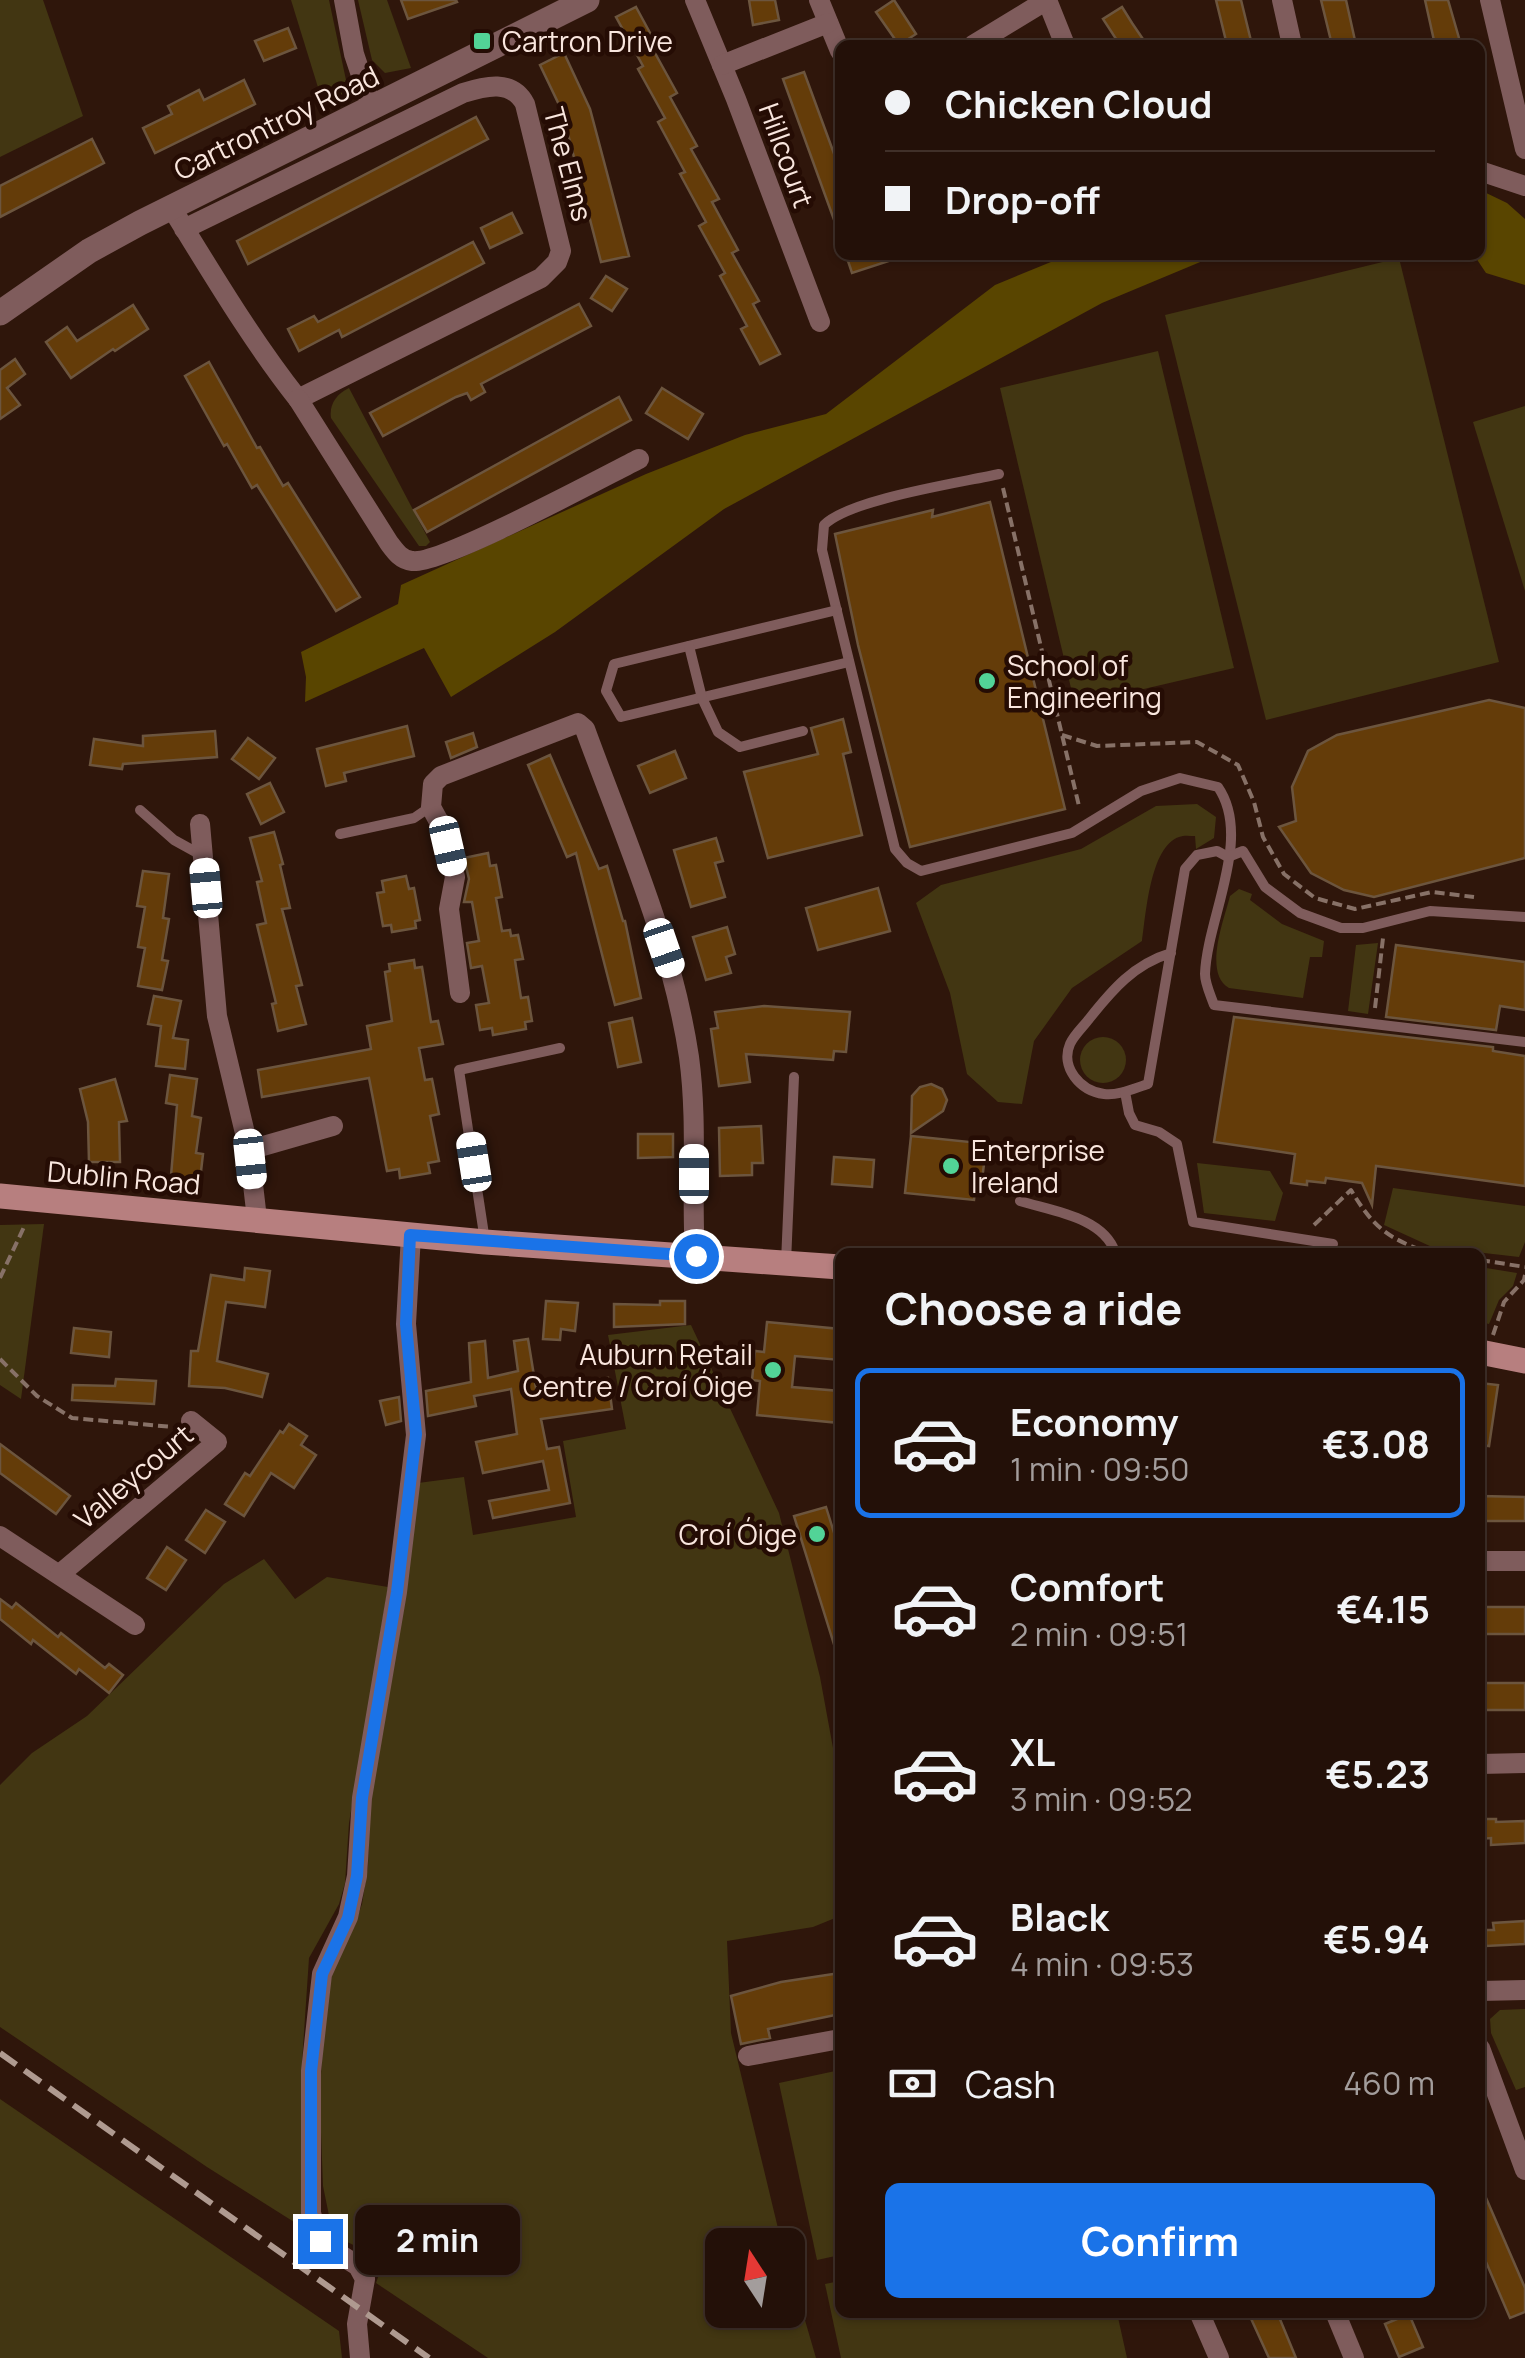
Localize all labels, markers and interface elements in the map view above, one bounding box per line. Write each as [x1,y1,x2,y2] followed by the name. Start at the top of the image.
[502,22,673,60] place label: Cartron Drive
[471,30,493,52] marker: Cartron Drive
[167,56,385,188] street label: Cartrontroy Road
[945,77,1213,129] text: Chicken Cloud
[751,98,823,212] street label: Hillcourt
[536,103,602,225] street label: The Elms
[945,173,1100,225] text: Drop-off
[1007,646,1162,716] place label: School of Engineering
[976,670,998,692] marker: School of Engineering
[427,813,469,879] car
[188,857,224,919] car
[640,915,688,981] car
[232,1128,268,1190] car
[454,1130,494,1194] car
[971,1131,1105,1201] place label: Enterprise Ireland
[679,1144,709,1204] car
[46,1151,202,1203] street label: Dublin Road
[940,1155,962,1177] marker: Enterprise Ireland
[674,1234,719,1279] route start
[885,1277,1182,1339] text: Choose a ride
[523,1335,753,1405] place label: Auburn Retail Centre / Croí Óige
[762,1359,784,1381] marker: Auburn Retail Centre / Croí Óige
[1010,1395,1179,1447] text: Economy
[890,1398,980,1488] icon: car
[66,1415,200,1537] street label: Valleycourt
[1322,1417,1430,1469] text: €3.08
[1010,1447,1190,1491] text: 1 min · 09:50
[679,1515,797,1553] place label: Croí Óige
[806,1523,828,1545] marker: Croí Óige
[1010,1560,1164,1612] text: Comfort
[890,1563,980,1653] icon: car
[1337,1582,1430,1634] text: €4.15
[1010,1612,1188,1656] text: 2 min · 09:51
[1010,1725,1055,1777] text: XL
[890,1728,980,1818] icon: car
[1326,1747,1430,1799] text: €5.23
[1010,1777,1193,1821] text: 3 min · 09:52
[1010,1890,1109,1942] text: Black
[890,1893,980,1983] icon: car
[1324,1912,1430,1964] text: €5.94
[1010,1942,1194,1986] text: 4 min · 09:53
[885,2056,940,2111] icon: cash
[965,2057,1056,2109] text: Cash
[1343,2061,1435,2105] text: 460 m
[885,2183,1435,2298] button: Confirm
[355,2206,520,2276] callout: 2 min
[396,2218,479,2262] text: 2 min
[298,2219,343,2264] route end
[705,2228,805,2328] north arrow
[705,2228,805,2328] map controls

